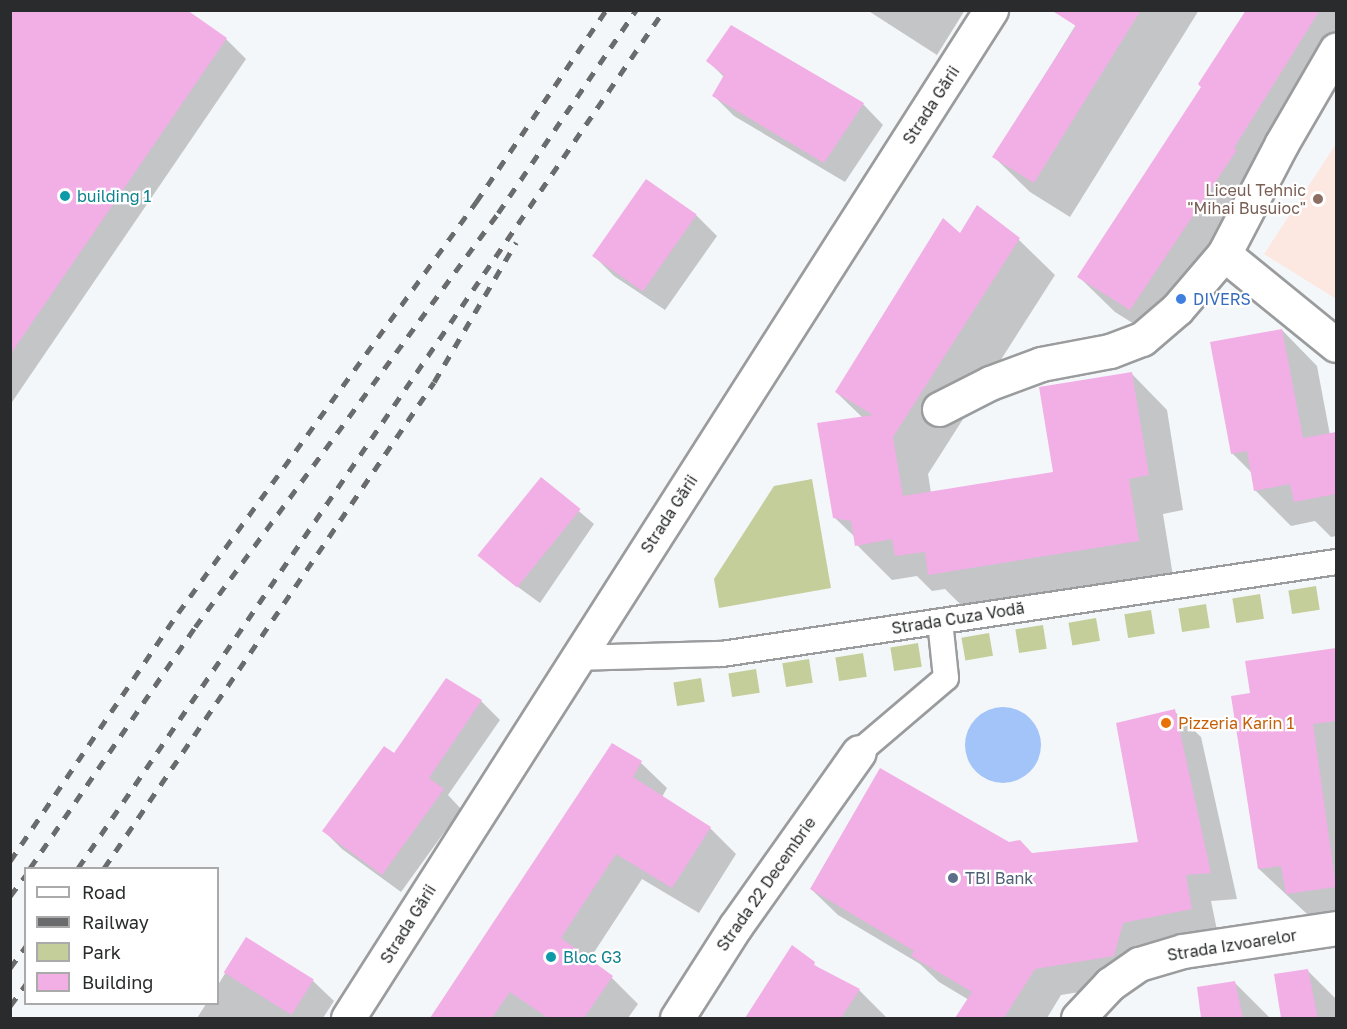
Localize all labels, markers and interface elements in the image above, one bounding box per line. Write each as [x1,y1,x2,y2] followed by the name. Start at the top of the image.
[899,62,963,148] street label: Strada Gării
[1187,180,1306,218] place label: Liceul Tehnic "Mihai Busuioc"
[77,186,151,206] place label: building 1
[58,189,72,203] marker: building 1
[1311,192,1325,206] marker: Liceul Tehnic "Mihai Busuioc"
[1193,289,1251,309] place label: DIVERS
[1174,292,1188,306] marker: DIVERS
[637,471,701,557] street label: Strada Gării
[890,598,1026,638] street label: Strada Cuza Vodă
[1178,713,1294,733] place label: Pizzeria Karin 1
[1159,716,1173,730] marker: Pizzeria Karin 1
[712,813,820,955] street label: Strada 22 Decembrie
[24,867,219,1005] legend
[965,868,1033,888] place label: TBI Bank
[946,871,960,885] marker: TBI Bank
[82,881,126,903] text: Road
[376,881,440,967] street label: Strada Gării
[82,911,149,933] text: Railway
[1166,925,1298,965] street label: Strada Izvoarelor
[82,941,121,963] text: Park
[563,947,622,967] place label: Bloc G3
[544,950,558,964] marker: Bloc G3
[82,971,153,993] text: Building

